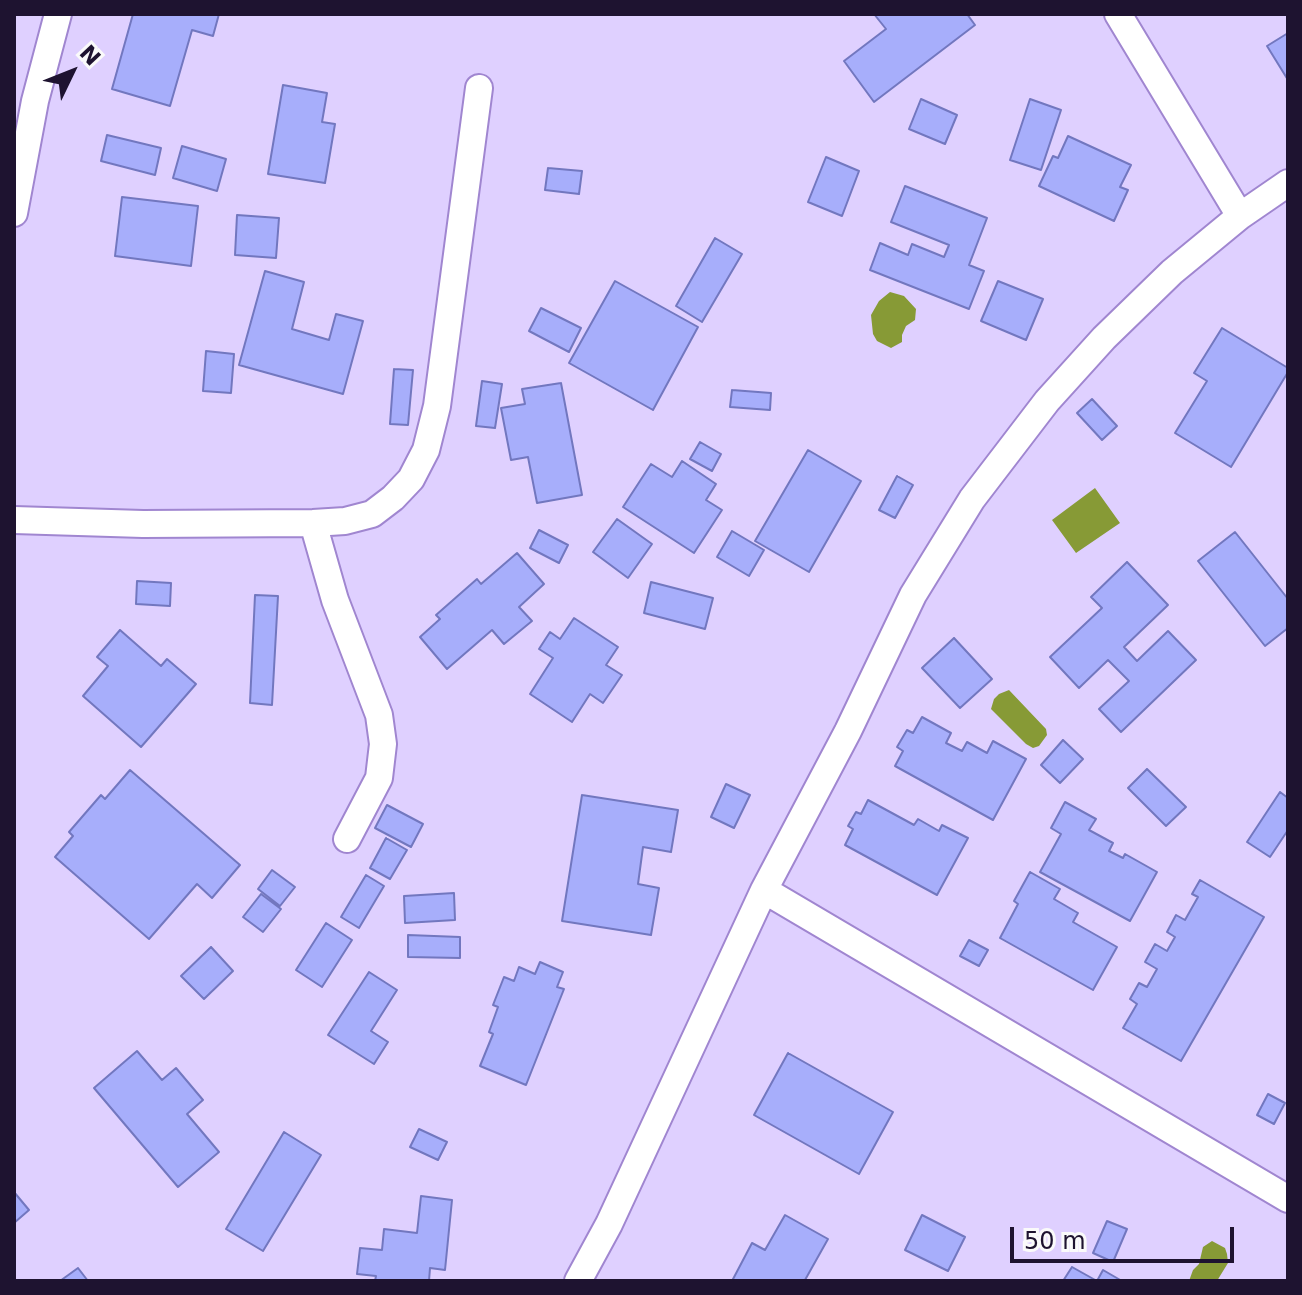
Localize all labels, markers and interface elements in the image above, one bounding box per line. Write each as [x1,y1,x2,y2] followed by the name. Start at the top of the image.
[32,32,112,112] north arrow
[74,40,105,71] text: N
[1014,1211,1238,1261] scale bar
[1024,1227,1086,1255] text: 50 m

